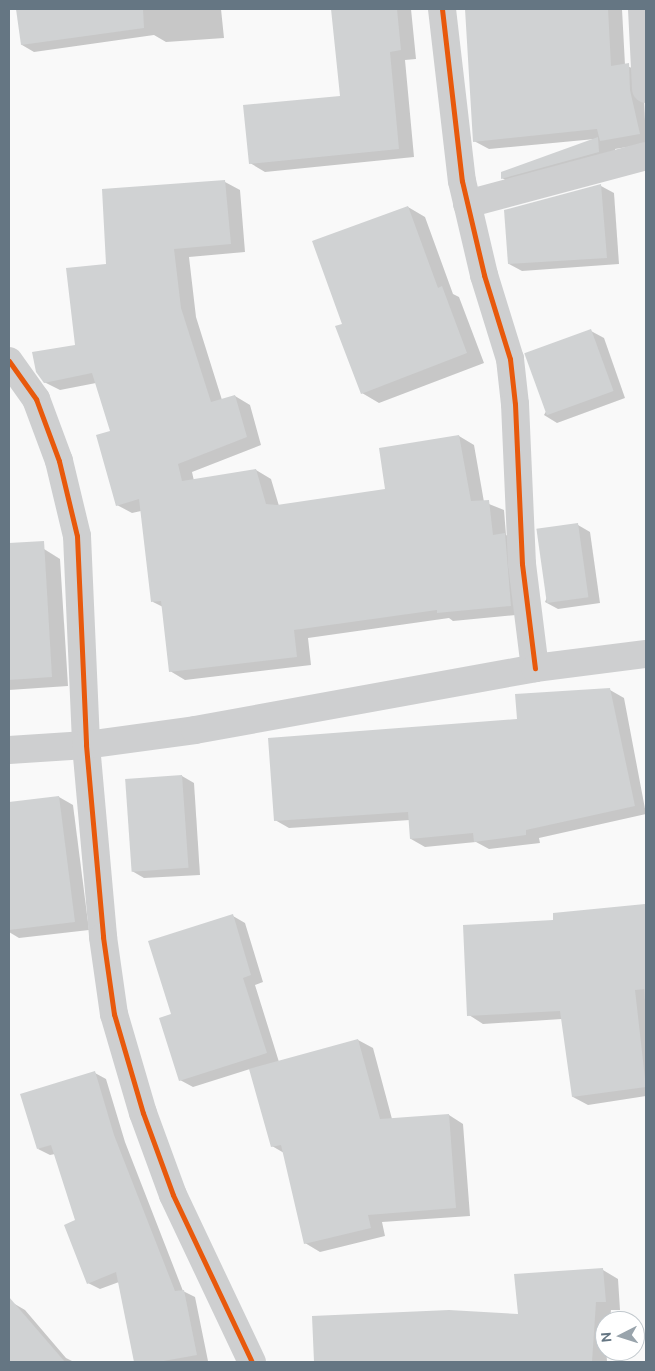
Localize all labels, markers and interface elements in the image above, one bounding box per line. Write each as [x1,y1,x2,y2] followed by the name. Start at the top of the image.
[595,1311,645,1361] north arrow
[598,1331,614,1343] text: N

